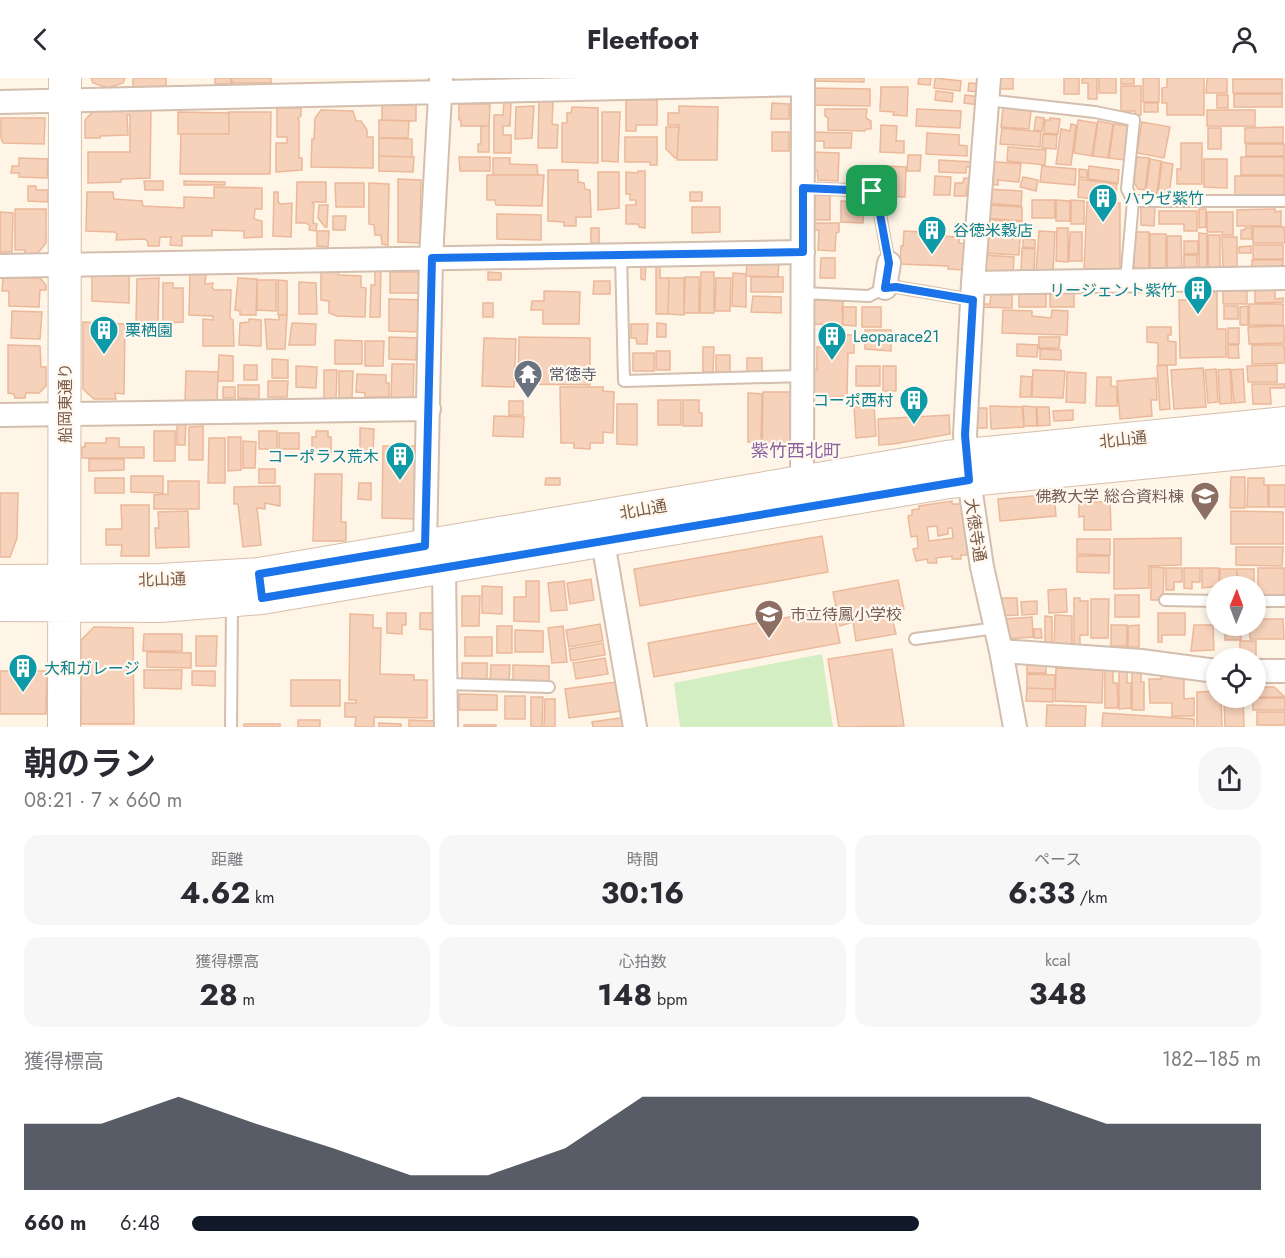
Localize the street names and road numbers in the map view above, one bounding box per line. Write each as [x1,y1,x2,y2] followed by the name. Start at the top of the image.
[54,363,77,443] street label: 船岡東通り
[1098,426,1148,453] street label: 北山通
[617,494,669,525] street label: 北山通
[959,497,992,563] street label: 大徳寺通
[138,567,186,592] street label: 北山通

